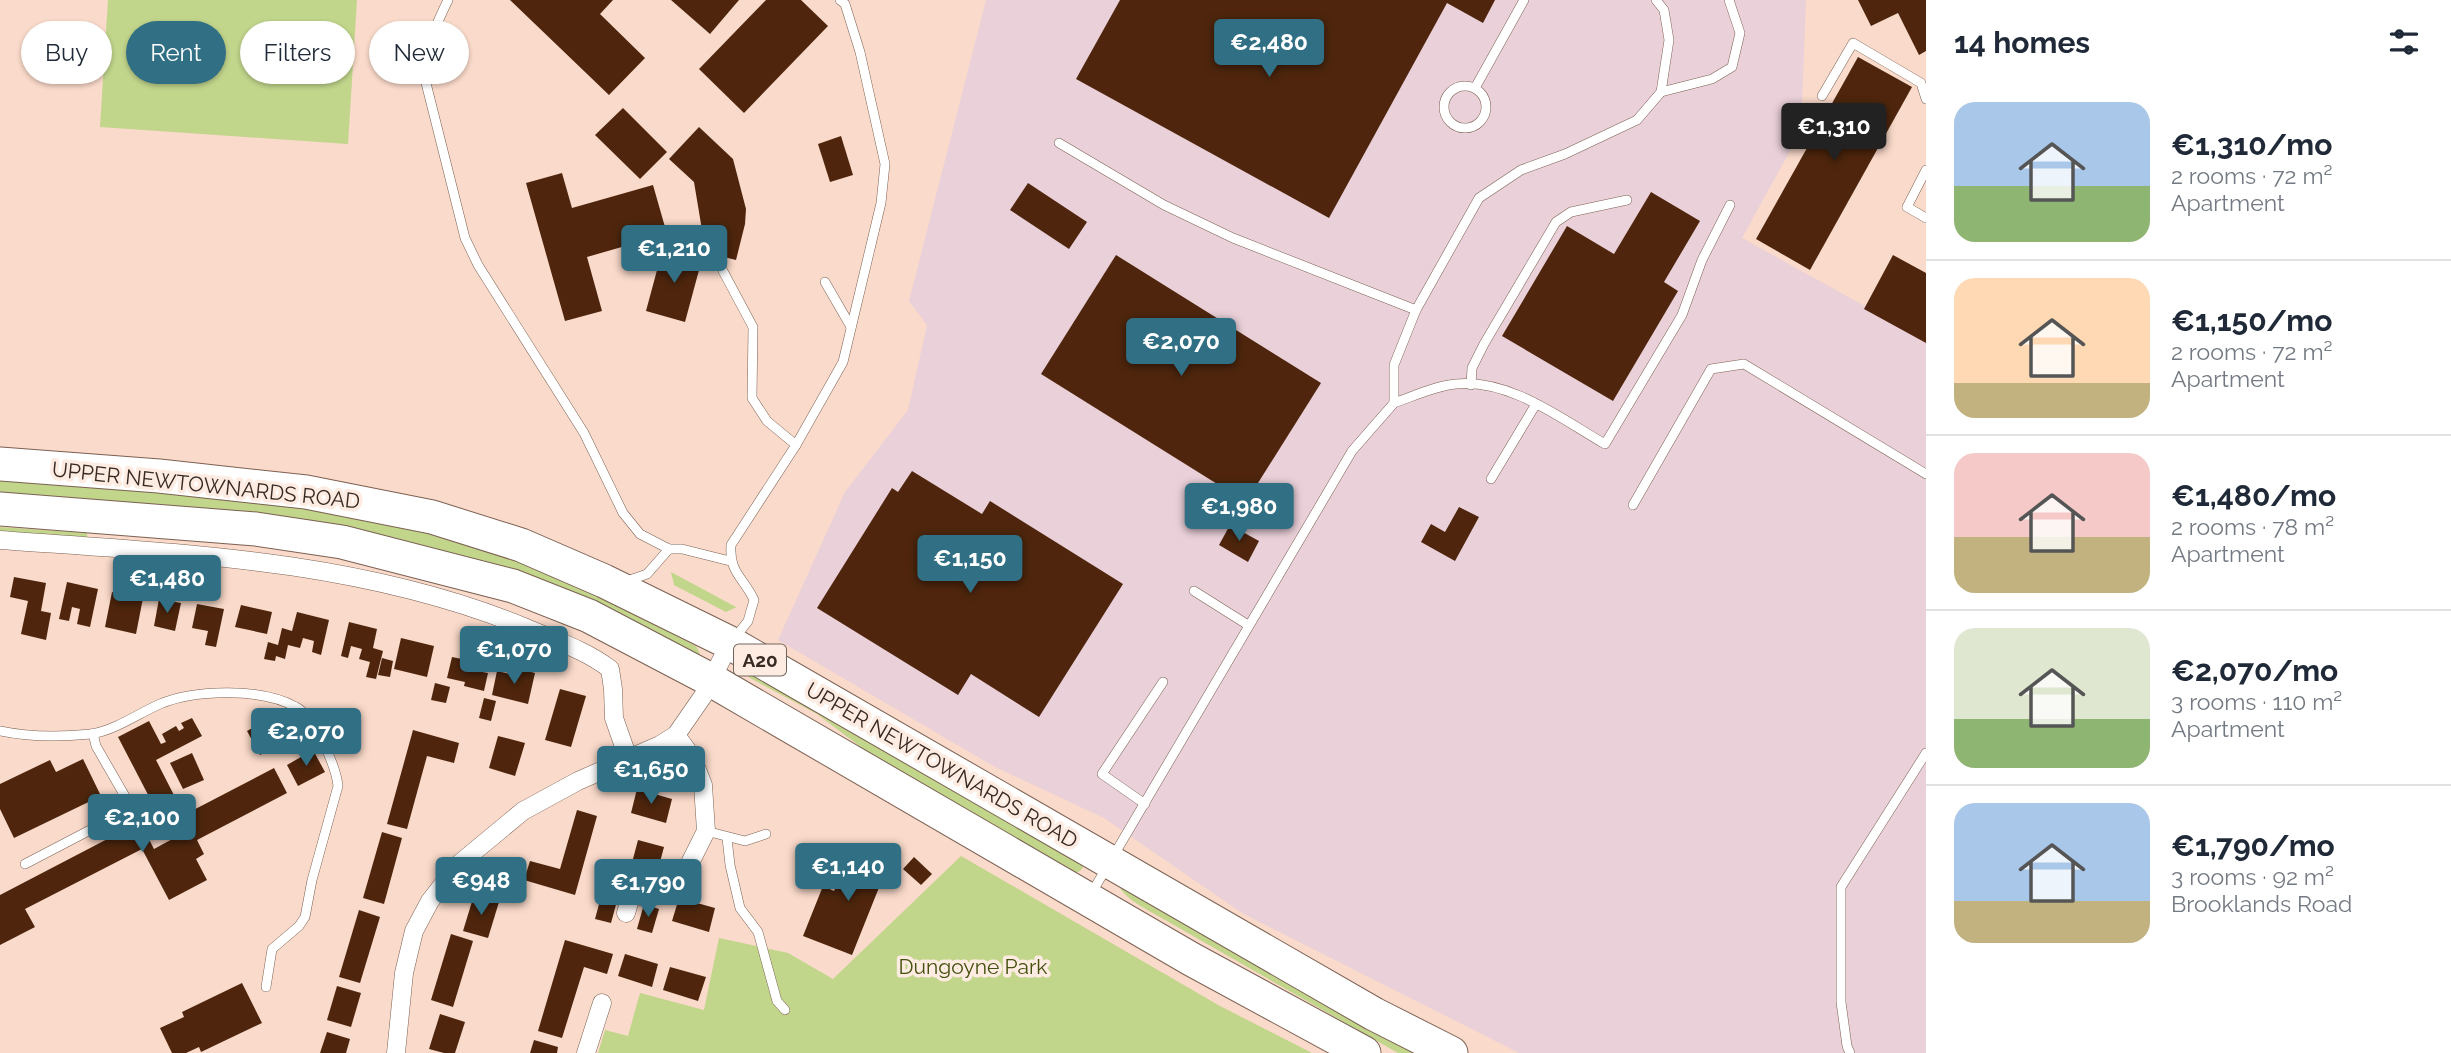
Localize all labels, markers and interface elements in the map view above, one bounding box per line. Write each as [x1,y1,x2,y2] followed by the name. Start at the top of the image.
[1212,20,1326,79] pin: €2,480
[21,21,112,84] chip: Buy
[126,21,226,84] chip: Rent
[240,21,355,84] chip: Filters
[369,21,469,84] chip: New
[2385,23,2423,61] icon: filters
[1954,25,2090,60] text: 14 homes
[1230,28,1308,55] text: €2,480
[1777,104,1891,163] pin: €1,310
[1797,112,1871,139] text: €1,310
[2171,127,2332,162] text: €1,310/mo
[2010,130,2094,214] icon: home
[2171,162,2332,189] text: 2 rooms · 72 m²
[2171,189,2285,216] text: Apartment
[617,226,731,285] pin: €1,210
[637,234,711,261] text: €1,210
[2171,303,2332,338] text: €1,150/mo
[2010,306,2094,390] icon: home
[1124,318,1238,378] pin: €2,070
[1142,327,1220,354] text: €2,070
[2171,338,2332,365] text: 2 rooms · 72 m²
[2171,365,2285,392] text: Apartment
[51,456,361,514] street label: UPPER NEWTOWNARDS ROAD
[2171,478,2336,513] text: €1,480/mo
[2010,481,2094,565] icon: home
[1182,484,1296,543] pin: €1,980
[1201,492,1277,519] text: €1,980
[2171,513,2334,540] text: 2 rooms · 78 m²
[913,536,1027,595] pin: €1,150
[2171,540,2285,567] text: Apartment
[933,544,1007,571] text: €1,150
[110,556,224,615] pin: €1,480
[129,564,205,591] text: €1,480
[457,626,571,686] pin: €1,070
[476,635,552,662] text: €1,070
[734,645,786,676] road number: A20
[2171,653,2338,688] text: €2,070/mo
[2010,656,2094,740] icon: home
[802,677,1082,853] street label: UPPER NEWTOWNARDS ROAD
[2171,688,2342,715] text: 3 rooms · 110 m²
[249,708,363,768] pin: €2,070
[2171,715,2285,742] text: Apartment
[267,717,345,744] text: €2,070
[594,746,708,806] pin: €1,650
[613,755,689,782] text: €1,650
[85,794,199,854] pin: €2,100
[104,803,180,830] text: €2,100
[2171,828,2335,863] text: €1,790/mo
[2010,831,2094,915] icon: home
[791,844,905,903] pin: €1,140
[811,852,885,879] text: €1,140
[440,858,522,917] pin: €948
[591,860,705,919] pin: €1,790
[2171,863,2334,890] text: 3 rooms · 92 m²
[452,866,510,893] text: €948
[610,868,686,895] text: €1,790
[2171,890,2352,917] text: Brooklands Road
[898,954,1048,979] park label: Dungoyne Park

